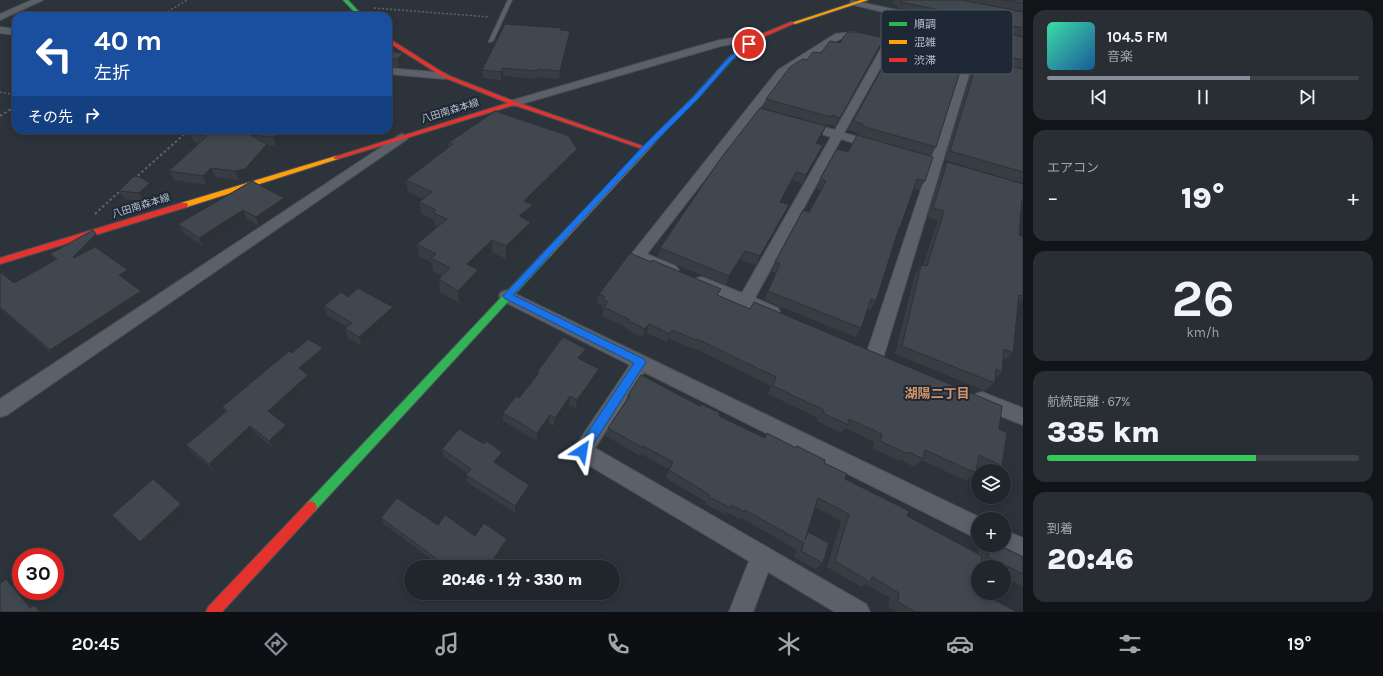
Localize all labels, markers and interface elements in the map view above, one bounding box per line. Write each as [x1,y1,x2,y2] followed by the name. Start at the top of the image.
[881,10,1013,74] legend
[914,18,936,31] text: 順調
[94,24,162,57] text: 40 m
[732,27,766,61] pin
[28,28,80,80] icon: left
[1107,28,1168,46] text: 104.5 FM
[738,33,760,55] icon: arrive
[914,36,936,49] text: 混雑
[1107,49,1133,64] text: 音楽
[914,54,936,67] text: 渋滞
[94,62,130,84] text: 左折
[1088,86,1110,108] icon: previous
[1192,86,1214,108] icon: pause
[1296,86,1318,108] icon: next
[420,96,480,126] street label: 八田南森本線
[81,104,103,126] icon: right
[28,108,73,126] text: その先
[1047,160,1099,175] text: エアコン
[1181,180,1225,216] text: 19°
[1047,185,1059,211] text: −
[1347,185,1359,211] text: +
[111,191,171,221] street label: 八田南森本線
[1171,268,1235,329] text: 26
[1187,325,1219,340] text: km/h
[904,386,970,401] district label: 湖陽二丁目
[1047,394,1130,409] text: 航続距離 · 67%
[1047,414,1160,450] text: 335 km
[561,430,603,472] position arrow
[971,464,1011,600] map controls
[971,464,1011,504] button: layers
[971,512,1011,552] button: +
[1047,521,1073,536] text: 到着
[1047,541,1134,577] text: 20:46
[12,548,64,600] speed limit sign: 30
[971,560,1011,600] button: −
[442,571,582,589] text: 20:46 · 1 分 · 330 m
[262,630,290,658] icon: directions
[433,630,461,658] icon: music
[604,630,632,658] icon: phone
[775,630,803,658] icon: climate
[946,630,974,658] icon: car
[1116,630,1144,658] icon: filters
[71,633,120,655] text: 20:45
[1287,633,1312,655] text: 19°

